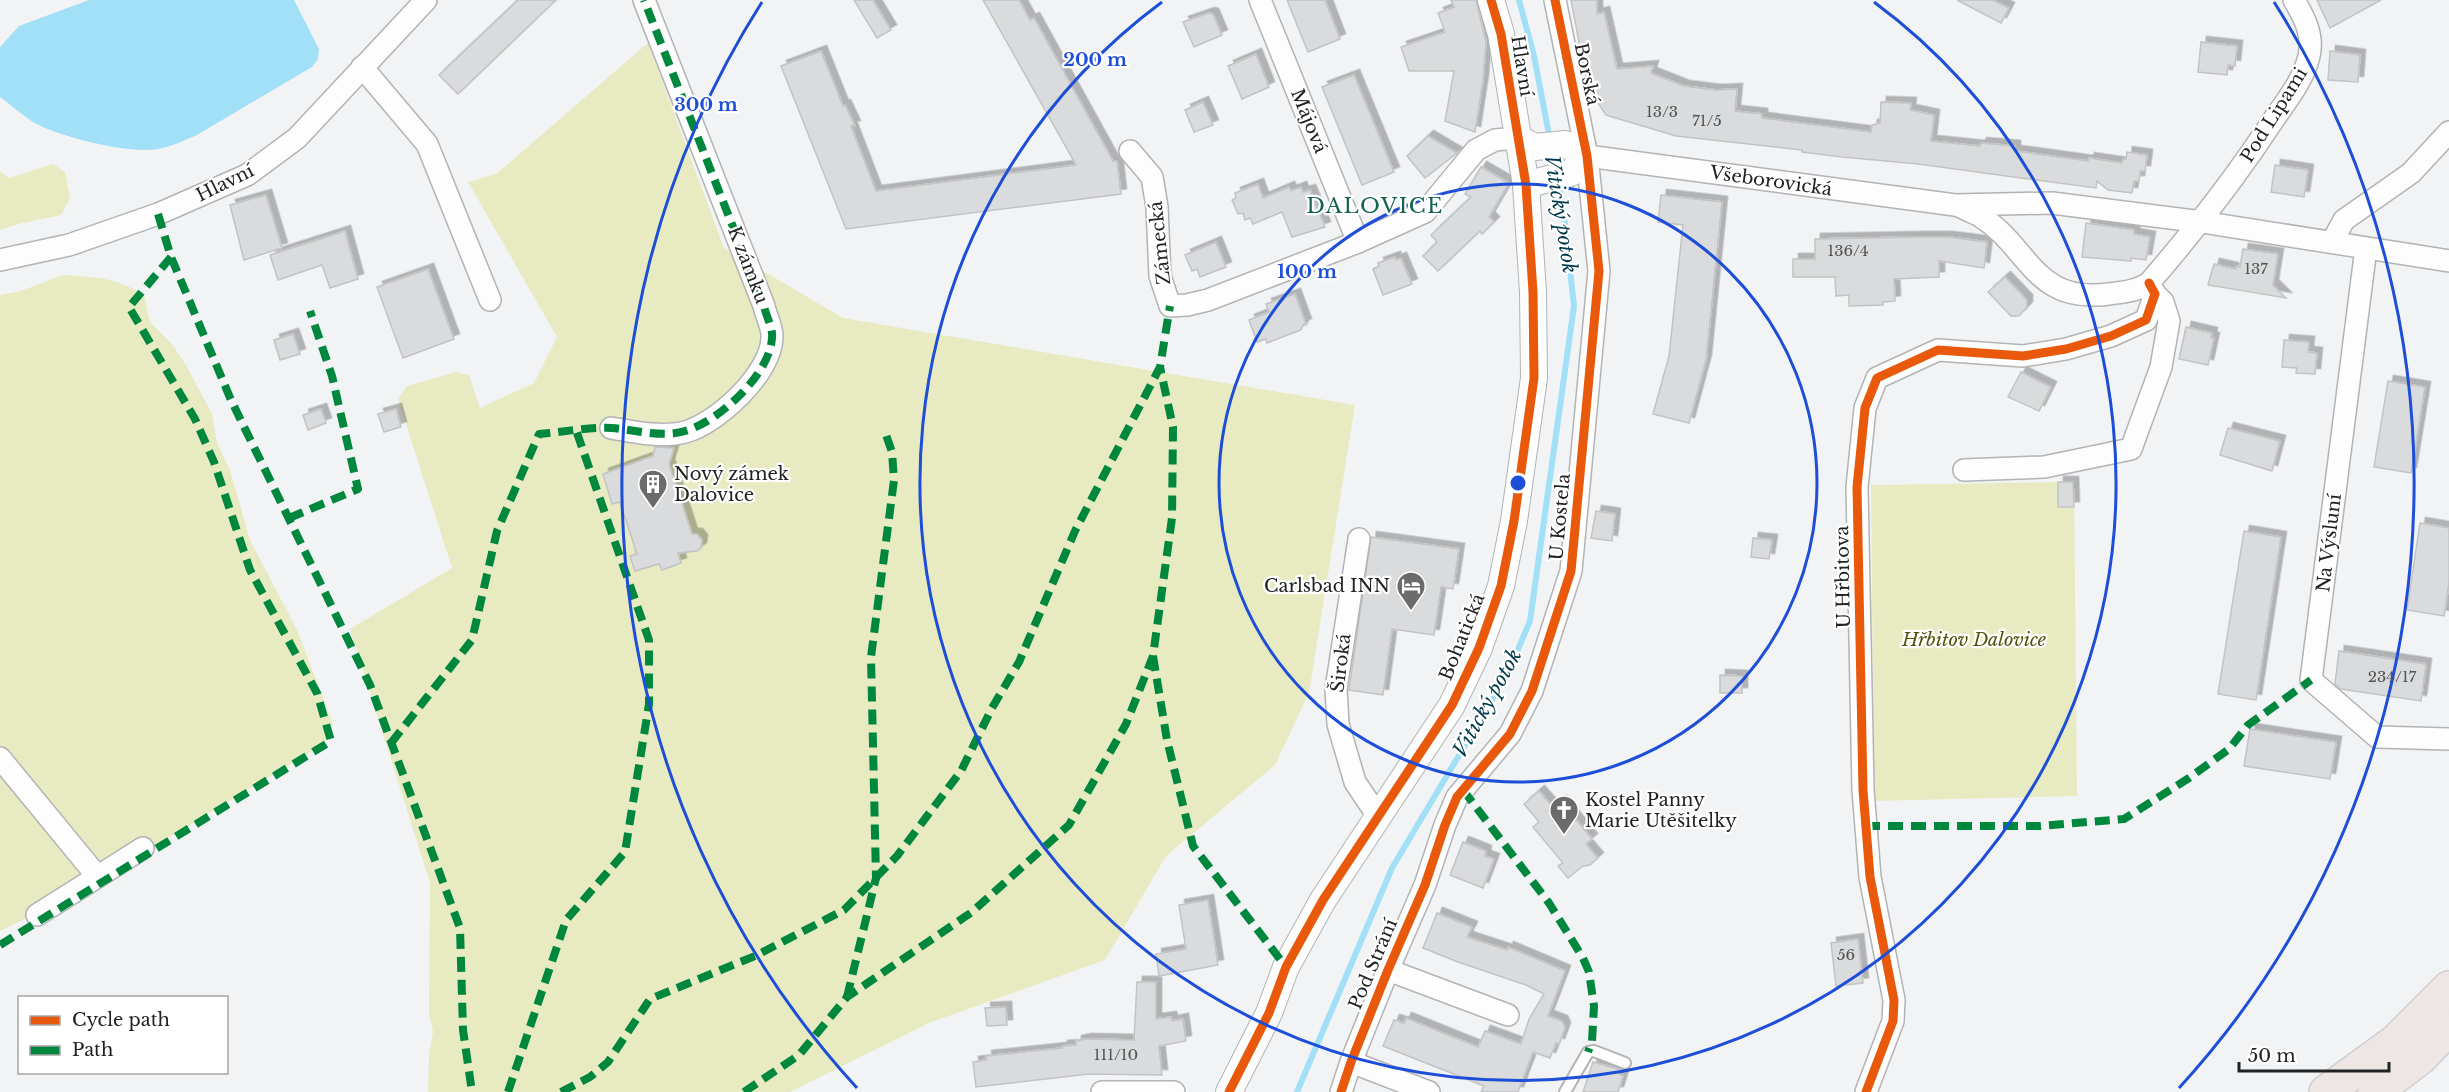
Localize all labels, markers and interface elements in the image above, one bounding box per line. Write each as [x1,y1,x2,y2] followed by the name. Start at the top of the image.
[1506,34,1538,99] street label: Hlavní
[1570,41,1604,107] street label: Borská
[1063,49,1127,71] text: 200 m
[2236,63,2312,167] street label: Pod Lipami
[1286,86,1332,156] street label: Májová
[674,94,738,116] text: 300 m
[1646,102,1678,121] house number: 13/3
[1692,111,1722,130] house number: 71/5
[1540,153,1582,275] water label: Vitický potok
[192,159,258,206] street label: Hlavní
[1707,161,1834,200] street label: Všeborovická
[1306,193,1444,219] district label: DALOVICE
[1145,200,1175,286] street label: Zámecká
[723,223,773,307] street label: K zámku
[1828,241,1868,260] house number: 136/4
[2244,259,2268,278] house number: 137
[1277,261,1337,283] text: 100 m
[674,463,789,506] place label: Nový zámek Dalovice
[637,468,669,510] building icon: Nový zámek Dalovice
[1508,473,1528,493] centre of rings
[1545,473,1575,561] street label: U Kostela
[2312,492,2346,593] street label: Na Výsluní
[1831,525,1855,629] street label: U Hřbitova
[1395,570,1427,612] hotel icon: Carlsbad INN
[1264,575,1390,597] place label: Carlsbad INN
[1435,590,1489,684] street label: Bohatická
[1901,629,2046,651] park label: Hřbitov Dalovice
[1325,632,1356,694] street label: Široká
[1447,645,1527,761] water label: Vitický potok
[2368,667,2417,686] house number: 234/17
[1585,789,1737,832] place label: Kostel Panny Marie Utěšitelky
[1548,794,1580,836] church icon: Kostel Panny Marie Utěšitelky
[1344,915,1402,1013] street label: Pod Strání
[1837,945,1855,964] house number: 56
[18,996,228,1074] legend
[72,1009,170,1031] text: Cycle path
[2239,1035,2389,1073] scale bar
[72,1039,113,1061] text: Path
[1094,1045,1138,1064] house number: 111/10
[2248,1045,2296,1067] text: 50 m

